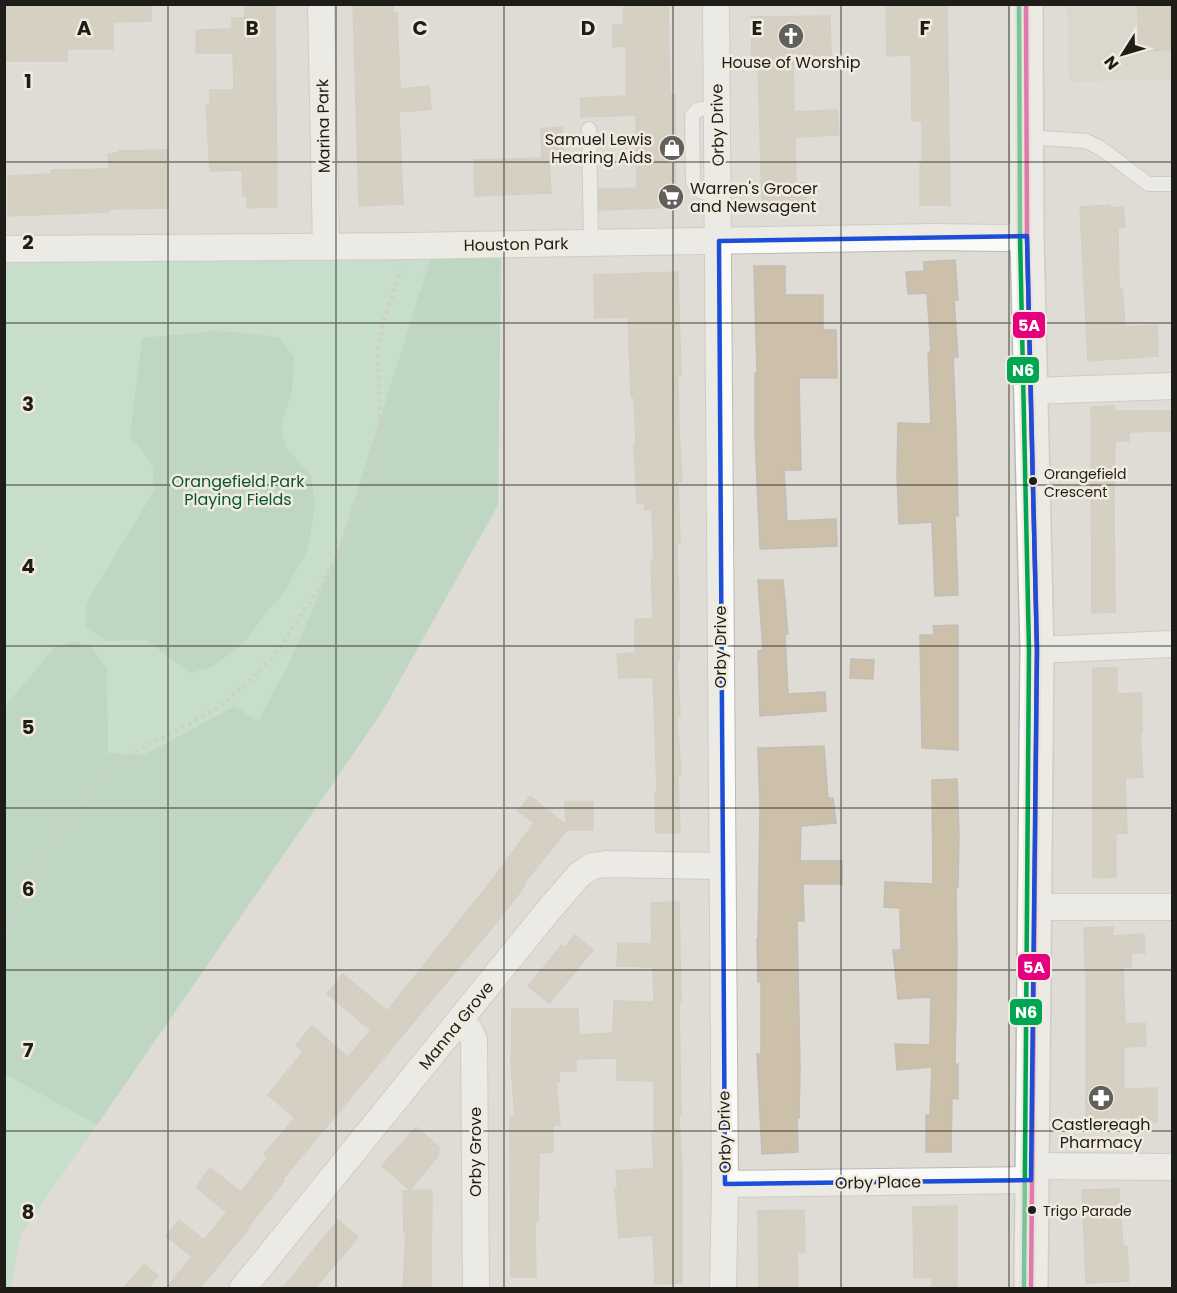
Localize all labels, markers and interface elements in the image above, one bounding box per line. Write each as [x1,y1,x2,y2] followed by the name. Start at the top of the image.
[77,14,92,42] text: A
[245,14,259,42] text: B
[412,14,428,42] text: C
[581,14,595,42] text: D
[752,14,762,42] text: E
[920,14,931,42] text: F
[776,21,806,51] church icon: House of Worship
[1093,24,1153,84] north arrow
[721,51,861,74] place label: House of Worship
[1099,51,1124,74] text: N
[24,67,32,95] text: 1
[311,78,336,173] street label: Marina Park
[705,83,730,167] street label: Orby Drive
[545,128,652,169] place label: Samuel Lewis Hearing Aids
[657,133,687,163] shop icon: Samuel Lewis Hearing Aids
[690,177,818,218] place label: Warren's Grocer and Newsagent
[656,182,686,212] supermarket icon: Warren's Grocer and Newsagent
[22,228,34,256] text: 2
[463,232,569,257] street label: Houston Park
[1012,311,1046,339] line badge: 5A
[1018,314,1040,337] text: 5A
[1006,356,1040,384] line badge: N6
[1012,359,1034,382] text: N6
[22,390,34,418] text: 3
[1044,464,1126,502] place label: Orangefield Crescent
[172,470,305,511] park label: Orangefield Park Playing Fields
[1027,475,1039,487] marker: Orangefield Crescent
[21,552,35,580] text: 4
[709,606,732,688] street label: Orby Drive
[22,713,35,741] text: 5
[22,875,34,903] text: 6
[1017,953,1051,981] line badge: 5A
[1023,956,1045,979] text: 5A
[414,976,499,1074] street label: Manna Grove
[1009,998,1043,1026] line badge: N6
[1015,1001,1037,1024] text: N6
[23,1036,34,1064] text: 7
[1086,1083,1116,1113] pharmacy icon: Castlereagh Pharmacy
[712,1090,737,1174] street label: Orby Drive
[464,1107,487,1197] street label: Orby Grove
[1052,1113,1150,1154] place label: Castlereagh Pharmacy
[835,1170,921,1195] street label: Orby Place
[22,1198,34,1226] text: 8
[1043,1201,1132,1221] place label: Trigo Parade
[1026,1204,1038,1216] marker: Trigo Parade

